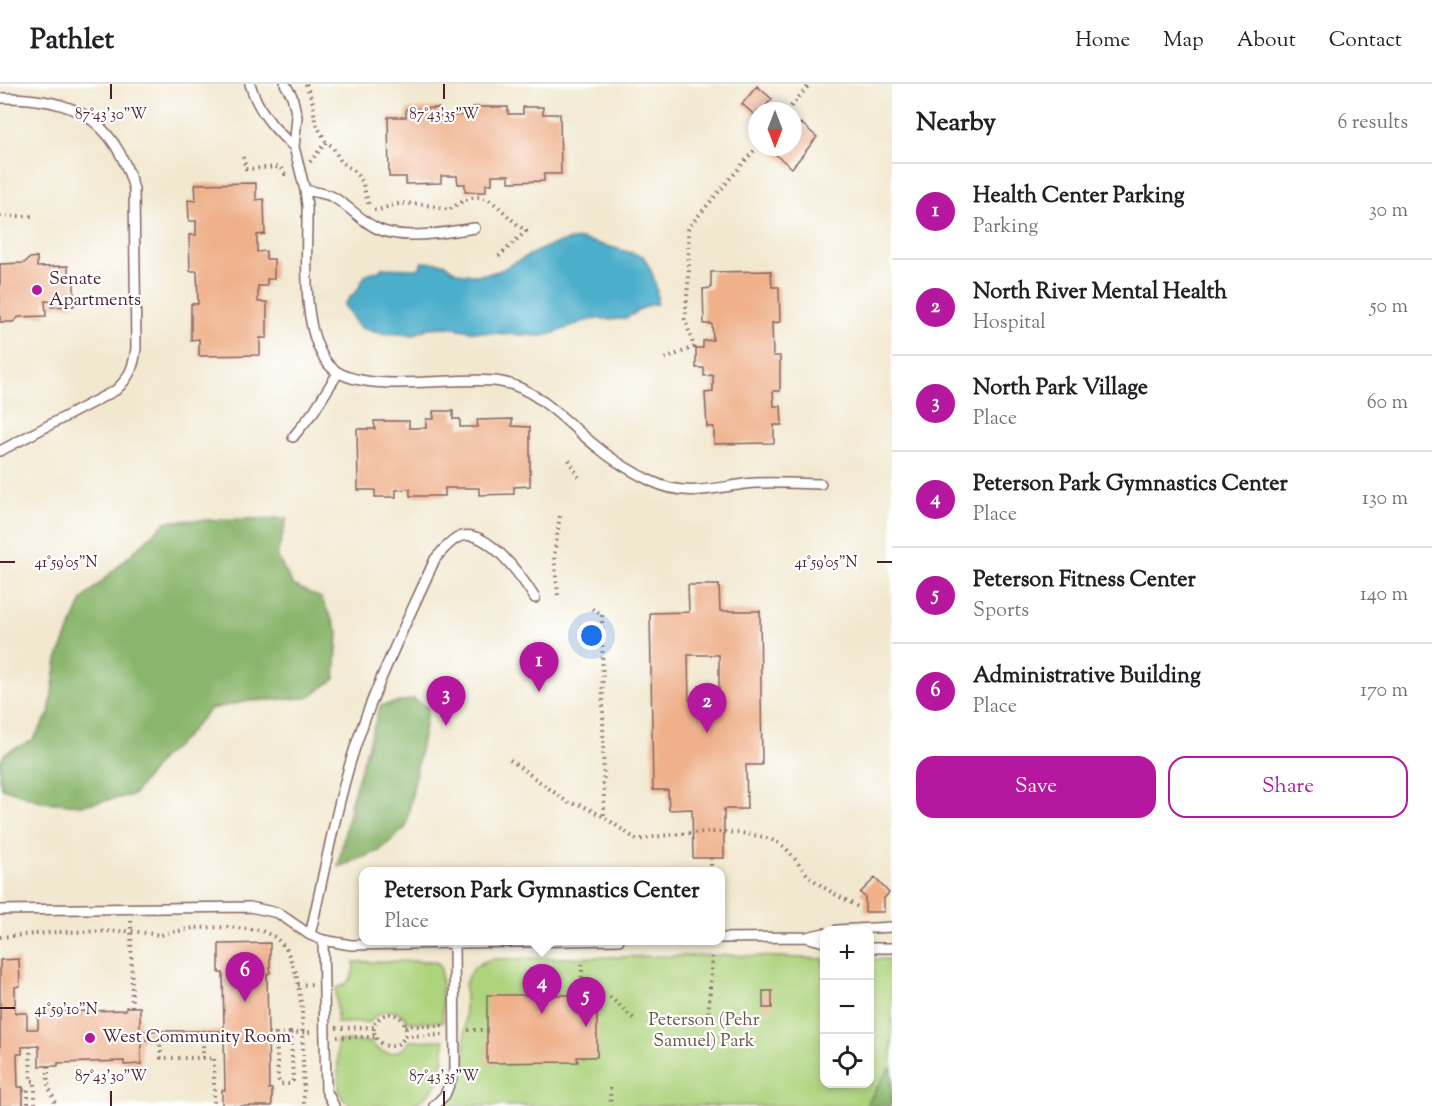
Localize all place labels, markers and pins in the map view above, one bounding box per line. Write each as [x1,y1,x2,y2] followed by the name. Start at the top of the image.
[49,267,141,314] place label: Senate Apartments
[30,283,44,297] marker: Senate Apartments
[520,642,558,692] pin: 1
[426,676,466,726] pin: 3
[688,684,726,733] pin: 2
[226,952,264,1002] pin: 6
[522,964,562,1014] pin: 4
[566,978,606,1027] pin: 5
[102,1025,291,1051] place label: West Community Room
[83,1031,97,1045] marker: West Community Room

